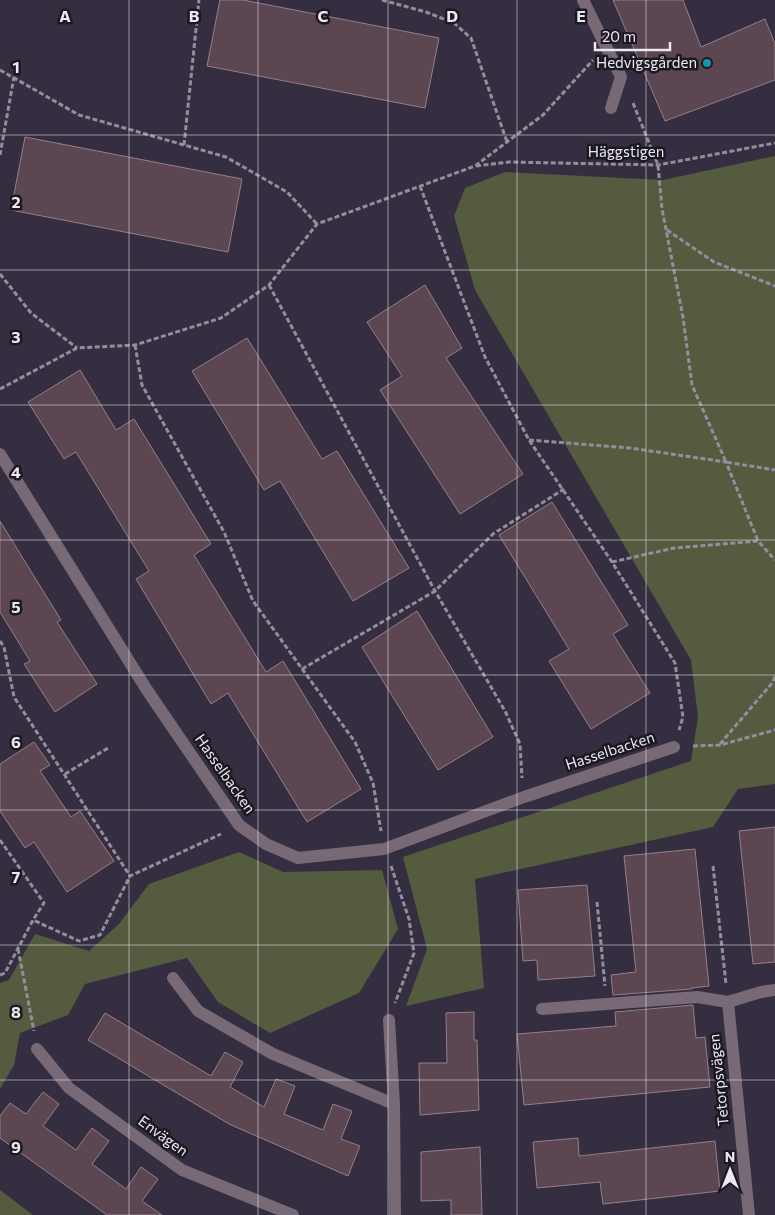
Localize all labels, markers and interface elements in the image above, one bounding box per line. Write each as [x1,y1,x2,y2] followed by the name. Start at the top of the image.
[59,6,71,25] text: A
[189,6,200,25] text: B
[318,6,329,25] text: C
[446,6,458,25] text: D
[576,6,586,25] text: E
[595,20,670,52] scale bar
[602,27,636,45] text: 20 m
[596,53,697,71] place label: Hedvigsgården
[12,57,20,76] text: 1
[701,57,713,69] marker: Hedvigsgården
[588,142,664,160] street label: Häggstigen
[11,192,21,211] text: 2
[11,327,21,346] text: 3
[11,462,21,481] text: 4
[11,597,21,616] text: 5
[563,727,657,773] street label: Hasselbacken
[192,730,260,817] street label: Hasselbacken
[11,732,21,751] text: 6
[12,867,21,886] text: 7
[11,1002,21,1021] text: 8
[704,1033,732,1127] street label: Tetorpsvägen
[135,1111,192,1159] street label: Envägen
[11,1137,21,1156] text: 9
[705,1145,755,1195] north arrow
[725,1148,735,1165] text: N

